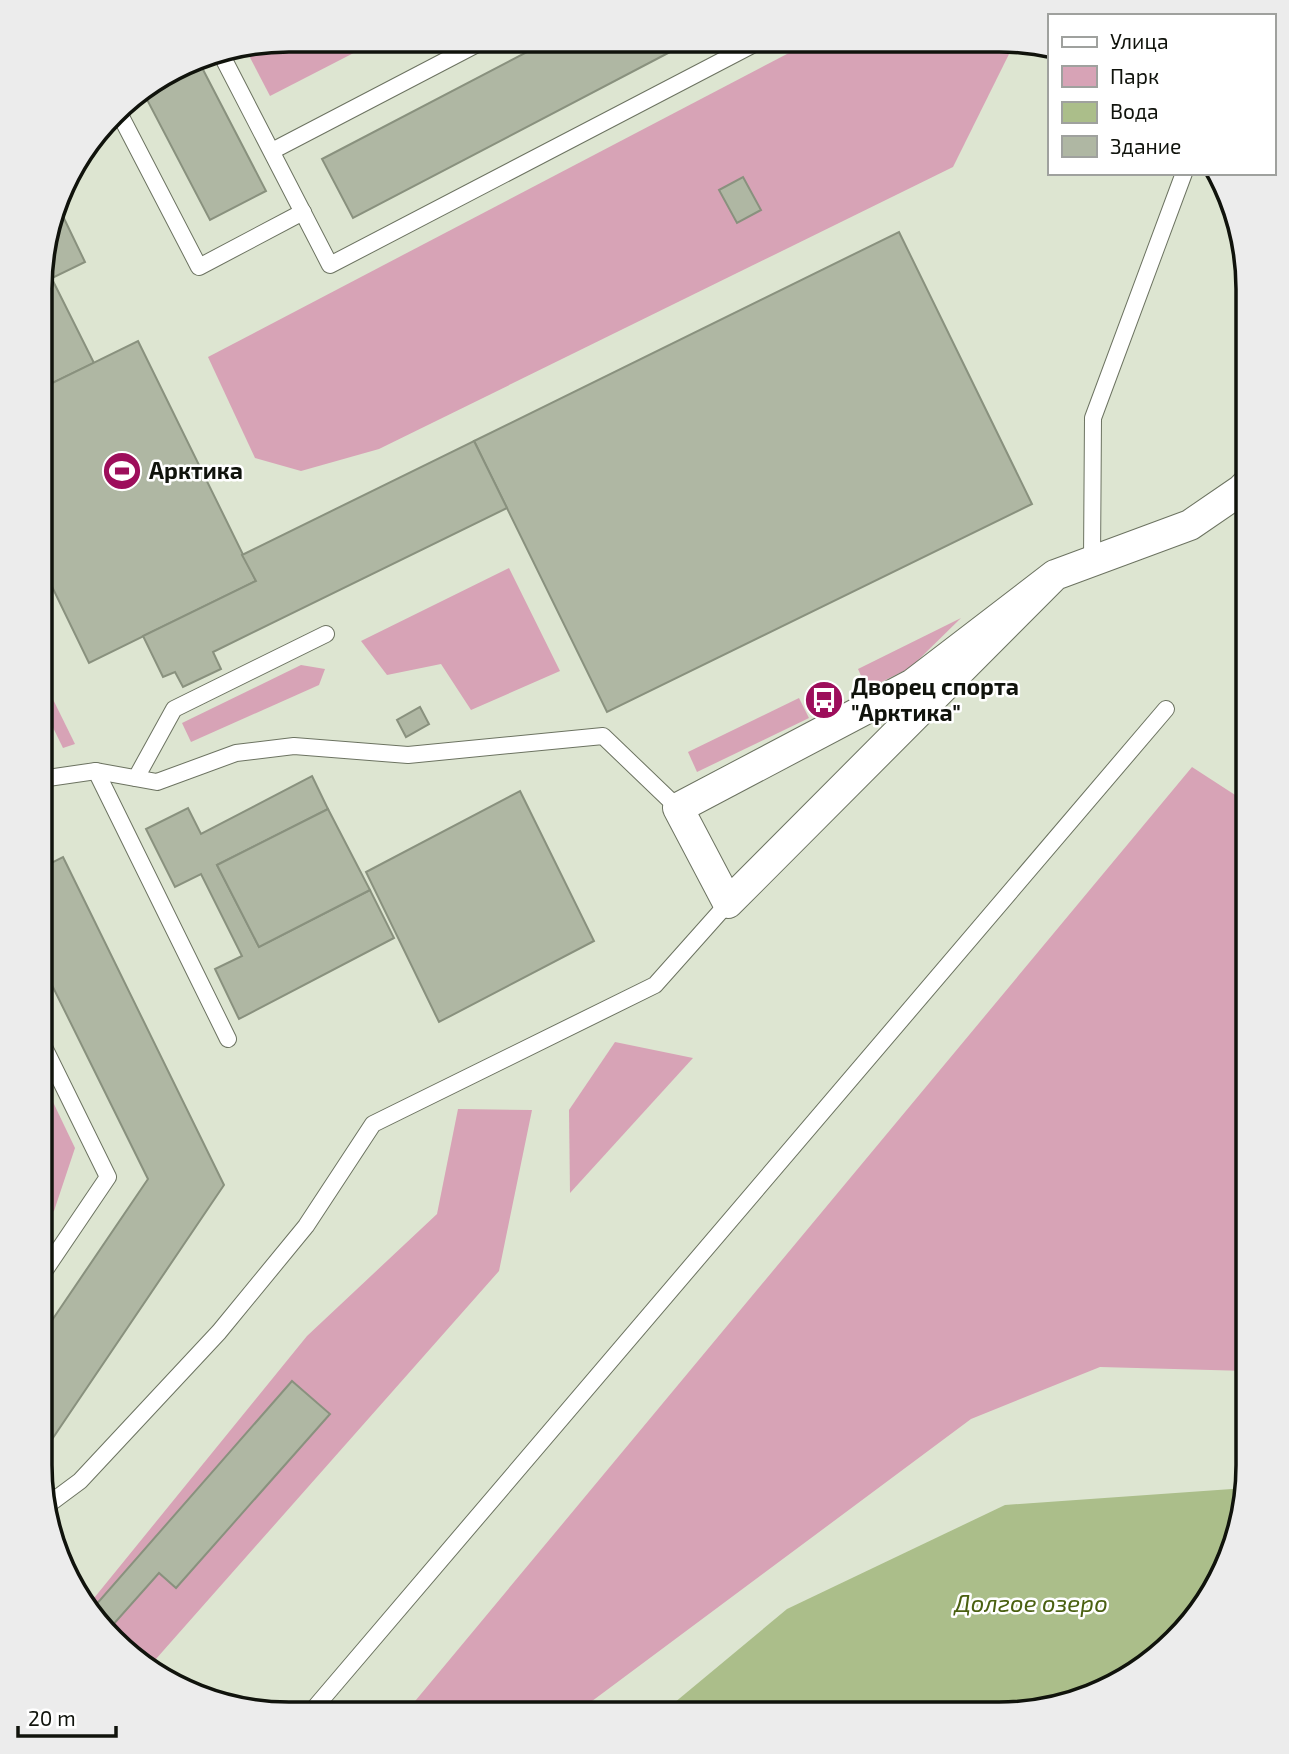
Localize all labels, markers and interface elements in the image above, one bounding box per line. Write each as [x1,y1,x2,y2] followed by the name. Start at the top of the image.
[1048,14,1275,175] legend
[1110,28,1169,53] text: Улица
[1110,63,1159,88] text: Парк
[1110,98,1159,123] text: Вода
[1110,133,1181,158] text: Здание
[101,450,143,492] sports icon: Арктика
[149,456,243,484] place label: Арктика
[851,672,1019,726] place label: Дворец спорта "Арктика"
[803,679,845,721] bus stop icon: Дворец спорта "Арктика"
[953,1588,1108,1617] water label: Долгое озеро
[18,1694,116,1738] scale bar
[28,1705,76,1730] text: 20 m

